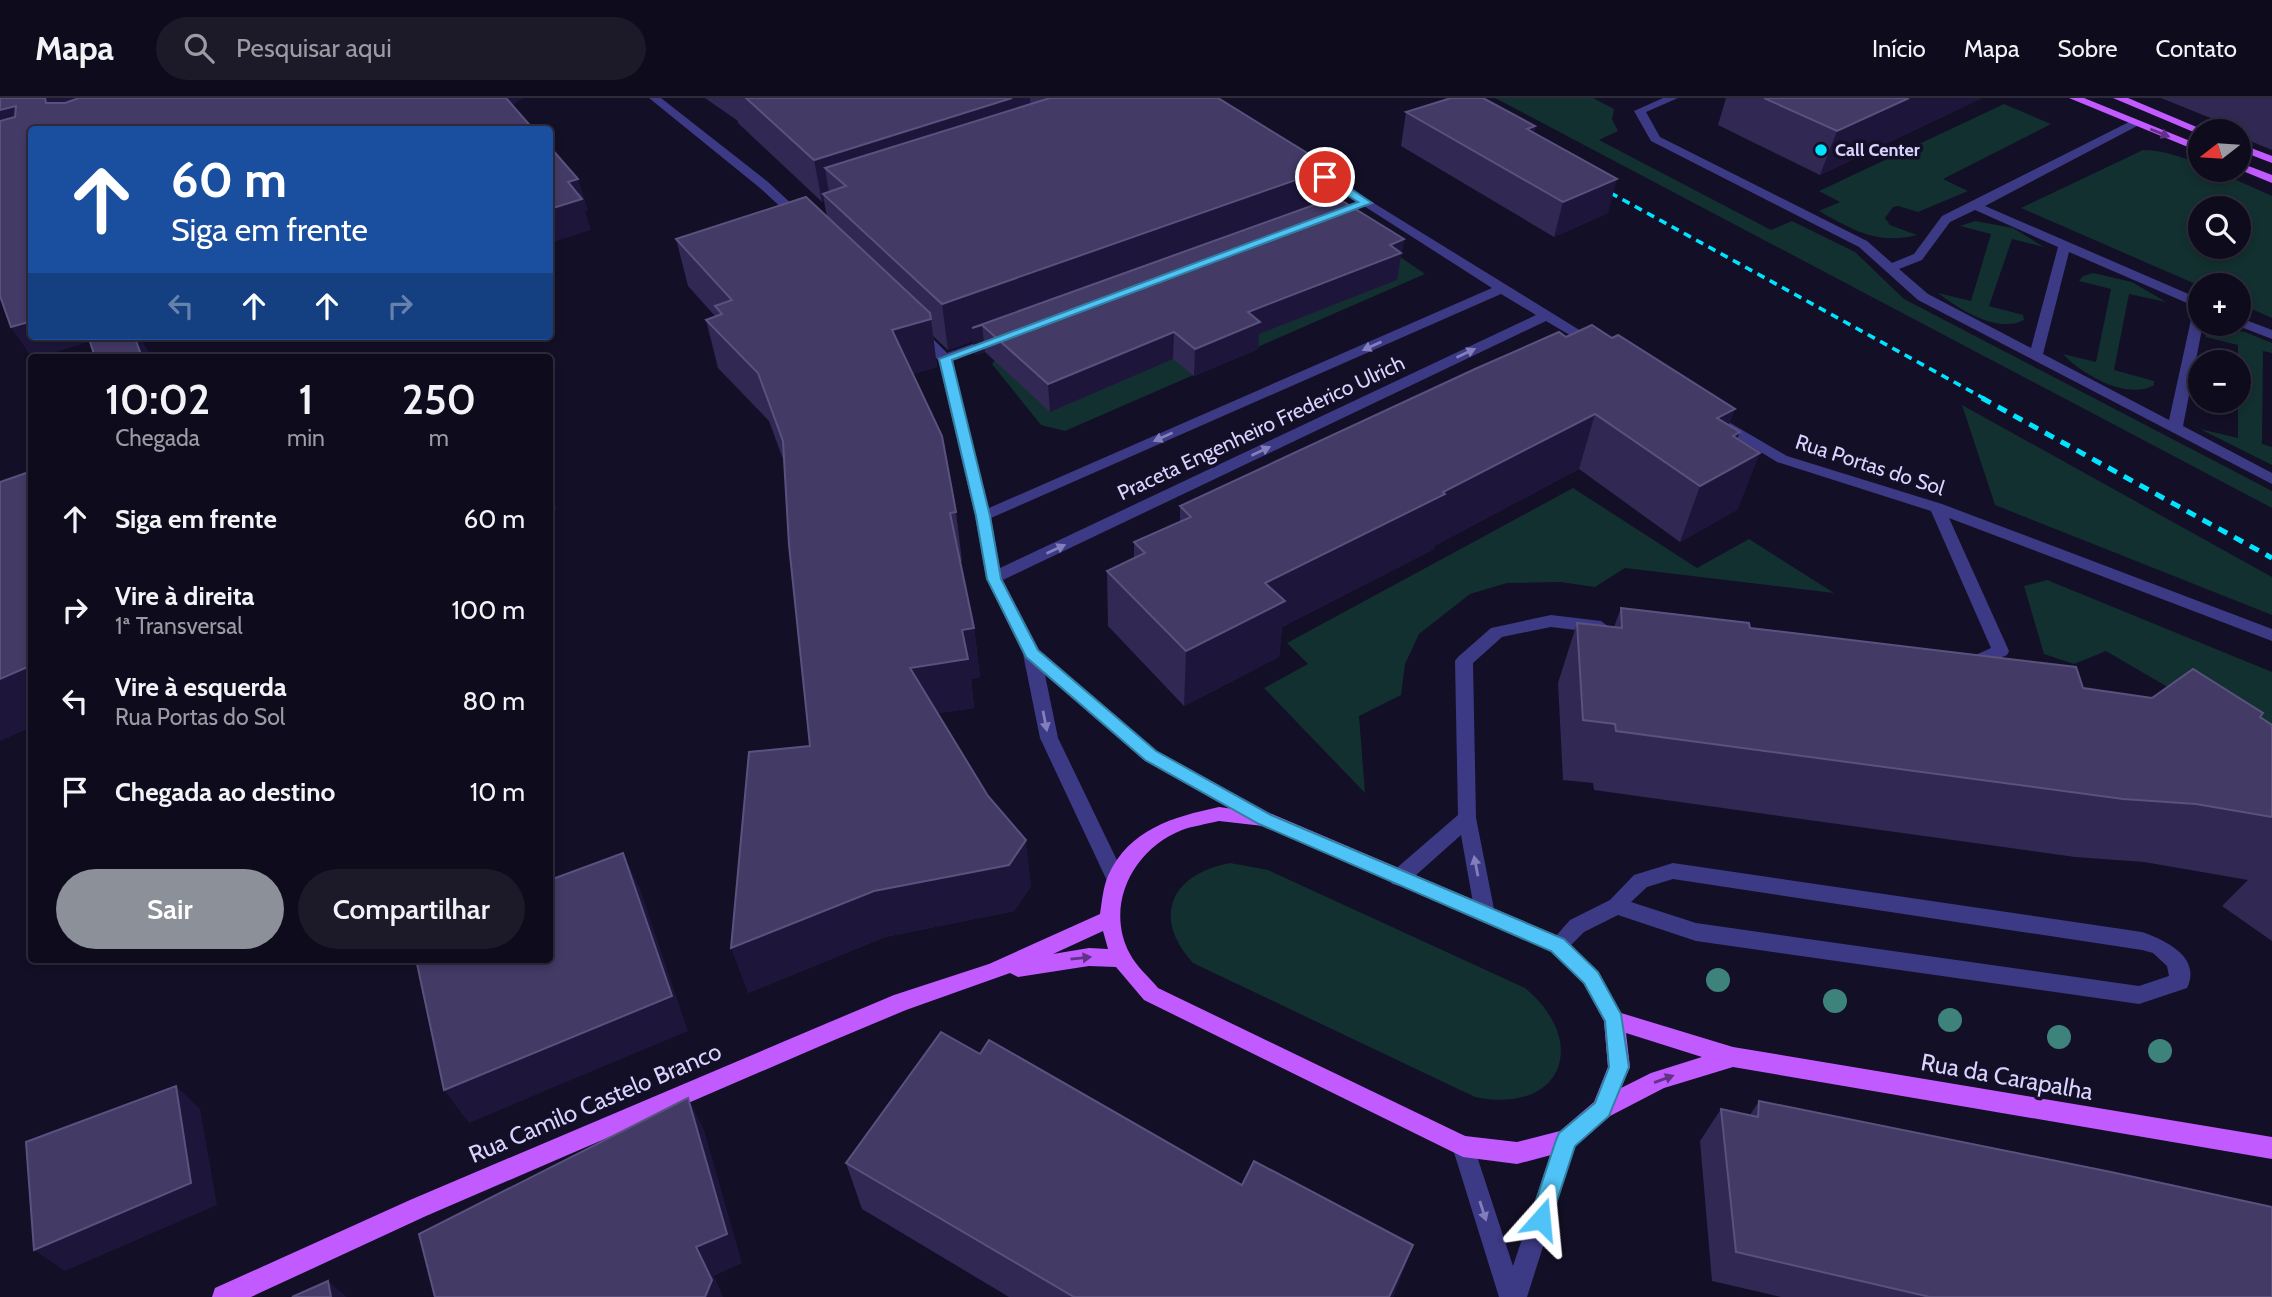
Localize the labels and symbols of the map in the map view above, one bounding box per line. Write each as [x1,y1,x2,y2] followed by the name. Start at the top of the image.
[2188,119,2250,182] north arrow
[2149,127,2170,138] one-way arrow
[1835,139,1920,161] place label: Call Center
[1813,142,1829,158] marker: Call Center
[1295,147,1355,207] pin
[1361,341,1382,352] one-way arrow
[1456,348,1476,359] one-way arrow
[1113,350,1408,505] street label: Praceta Engenheiro Frederico Ulrich
[1792,429,1948,500] street label: Rua Portas do Sol
[1153,431,1173,443] one-way arrow
[1251,446,1271,457] one-way arrow
[1046,543,1066,555] one-way arrow
[1040,710,1051,732] one-way arrow
[1471,855,1482,877] one-way arrow
[1071,953,1093,964] one-way arrow
[464,1036,725,1169] street label: Rua Camilo Castelo Branco
[1919,1047,2096,1106] street label: Rua da Carapalha
[1653,1073,1674,1084] one-way arrow
[1504,1182,1578,1256] position arrow
[1479,1200,1489,1221] one-way arrow

